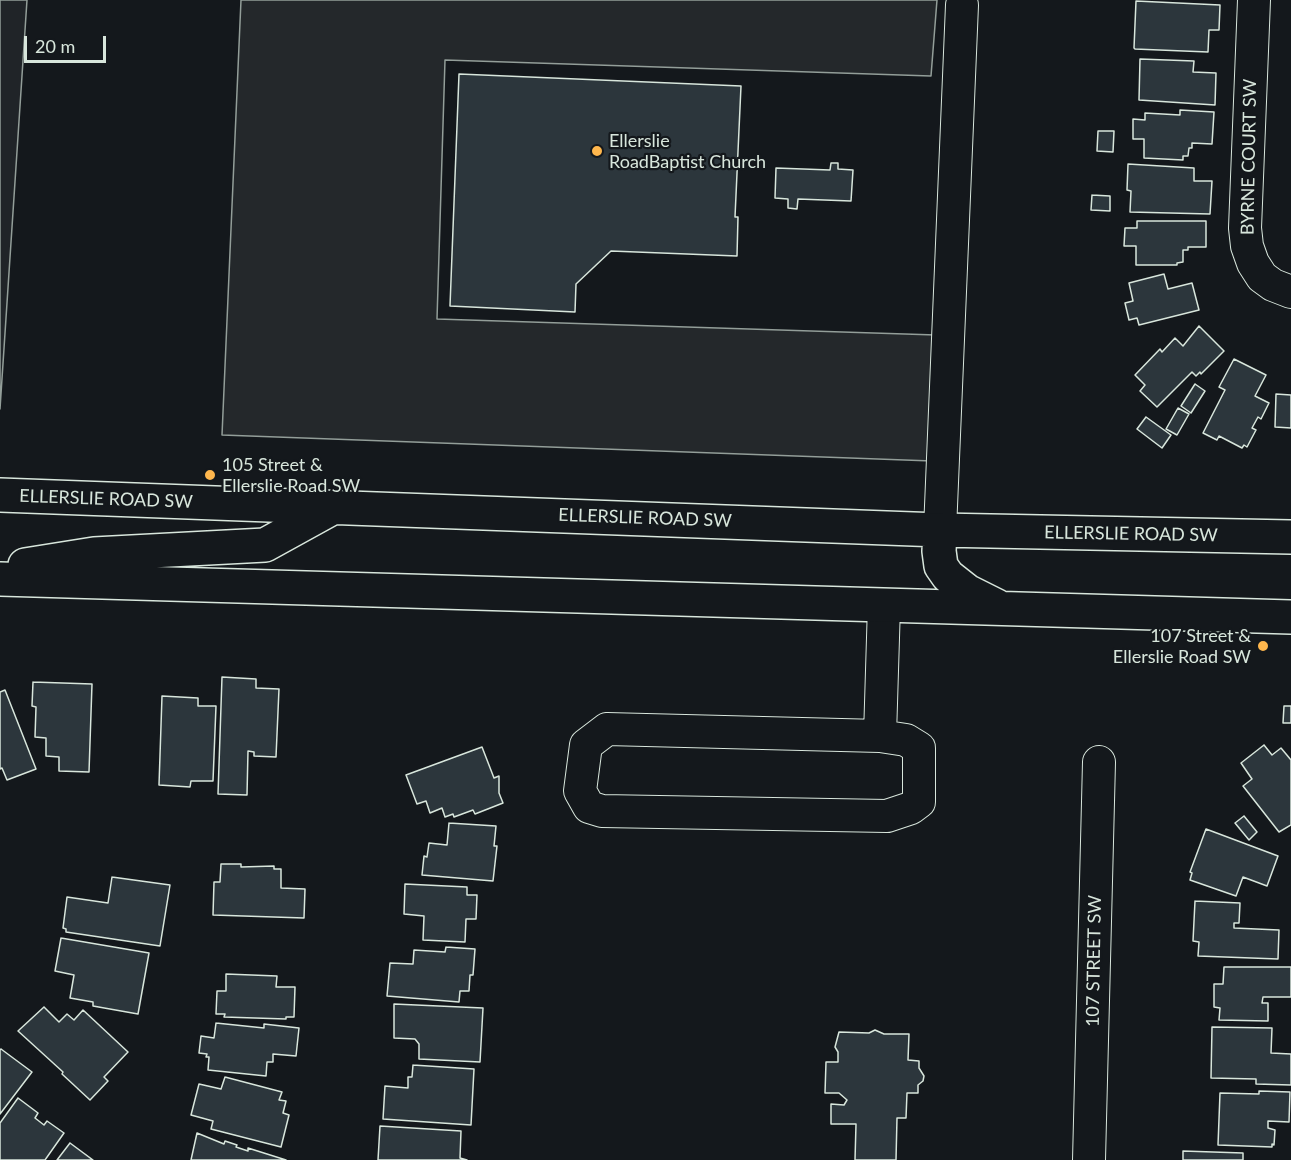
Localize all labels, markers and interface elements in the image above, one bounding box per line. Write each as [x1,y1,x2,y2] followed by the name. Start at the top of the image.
[27,24,110,62] scale bar
[35,35,75,57] text: 20 m
[1237,79,1261,235] street label: BYRNE COURT SW
[609,130,766,172] place label: Ellerslie RoadBaptist Church
[590,144,604,158] marker: Ellerslie RoadBaptist Church
[222,454,360,496] place label: 105 Street & Ellerslie Road SW
[203,468,217,482] marker: 105 Street & Ellerslie Road SW
[19,485,193,513] street label: ELLERSLIE ROAD SW
[558,504,732,532] street label: ELLERSLIE ROAD SW
[1044,522,1218,546] street label: ELLERSLIE ROAD SW
[1113,625,1251,668] place label: 107 Street & Ellerslie Road SW
[1256,639,1270,653] marker: 107 Street & Ellerslie Road SW
[1082,895,1106,1027] street label: 107 STREET SW

